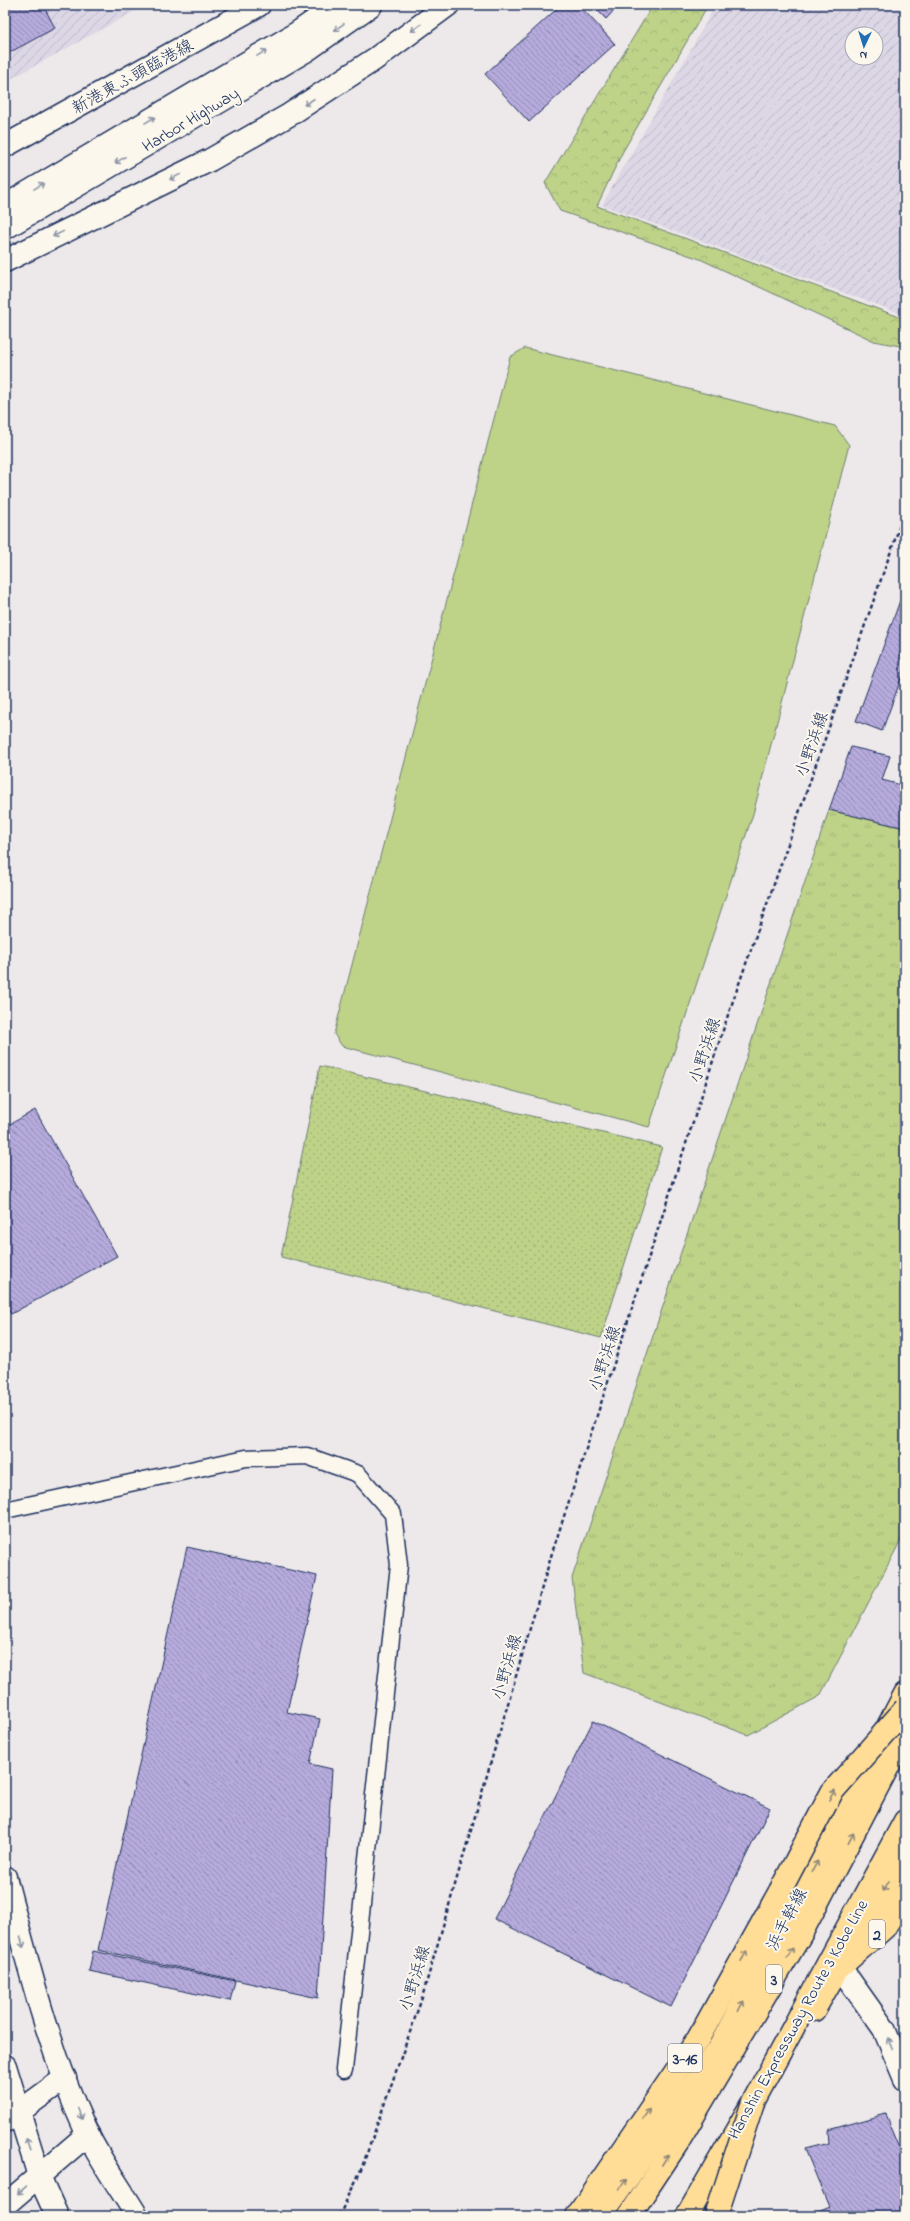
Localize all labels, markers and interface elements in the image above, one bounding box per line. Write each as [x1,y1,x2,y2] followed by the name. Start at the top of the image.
[334,23,345,31] one-way arrow
[411,24,422,32] one-way arrow
[844,26,884,66] north arrow
[67,33,198,121] street label: 新港東ふ頭臨港線
[859,47,868,63] text: N
[256,49,268,57] one-way arrow
[137,81,245,161] street label: Harbor Highway
[304,98,315,106] one-way arrow
[144,115,156,123] one-way arrow
[114,157,126,165] one-way arrow
[170,174,182,181] one-way arrow
[33,182,44,190] one-way arrow
[53,231,65,238] one-way arrow
[790,708,835,781] street label: 小野浜線
[683,1014,728,1087] street label: 小野浜線
[583,1322,628,1395] street label: 小野浜線
[486,1631,529,1704] street label: 小野浜線
[828,1789,836,1801] one-way arrow
[847,1832,855,1844] one-way arrow
[811,1860,819,1872] one-way arrow
[881,1879,889,1891] one-way arrow
[760,1884,814,1956] street label: 浜手幹線
[722,1895,876,2145] street label: Hanshin Expressway Route 3 Kobe Line
[869,1920,885,1948] road number: 2
[19,1935,26,1948] one-way arrow
[394,1942,437,2015] street label: 小野浜線
[786,1948,794,1959] one-way arrow
[740,1950,748,1962] one-way arrow
[766,1965,782,1993] road number: 3
[738,2000,745,2012] one-way arrow
[886,2037,893,2049] one-way arrow
[668,2044,702,2072] road number: 3-16
[76,2108,84,2120] one-way arrow
[642,2109,651,2120] one-way arrow
[24,2138,32,2150] one-way arrow
[662,2154,670,2166] one-way arrow
[619,2179,627,2190] one-way arrow
[17,2186,27,2195] one-way arrow

